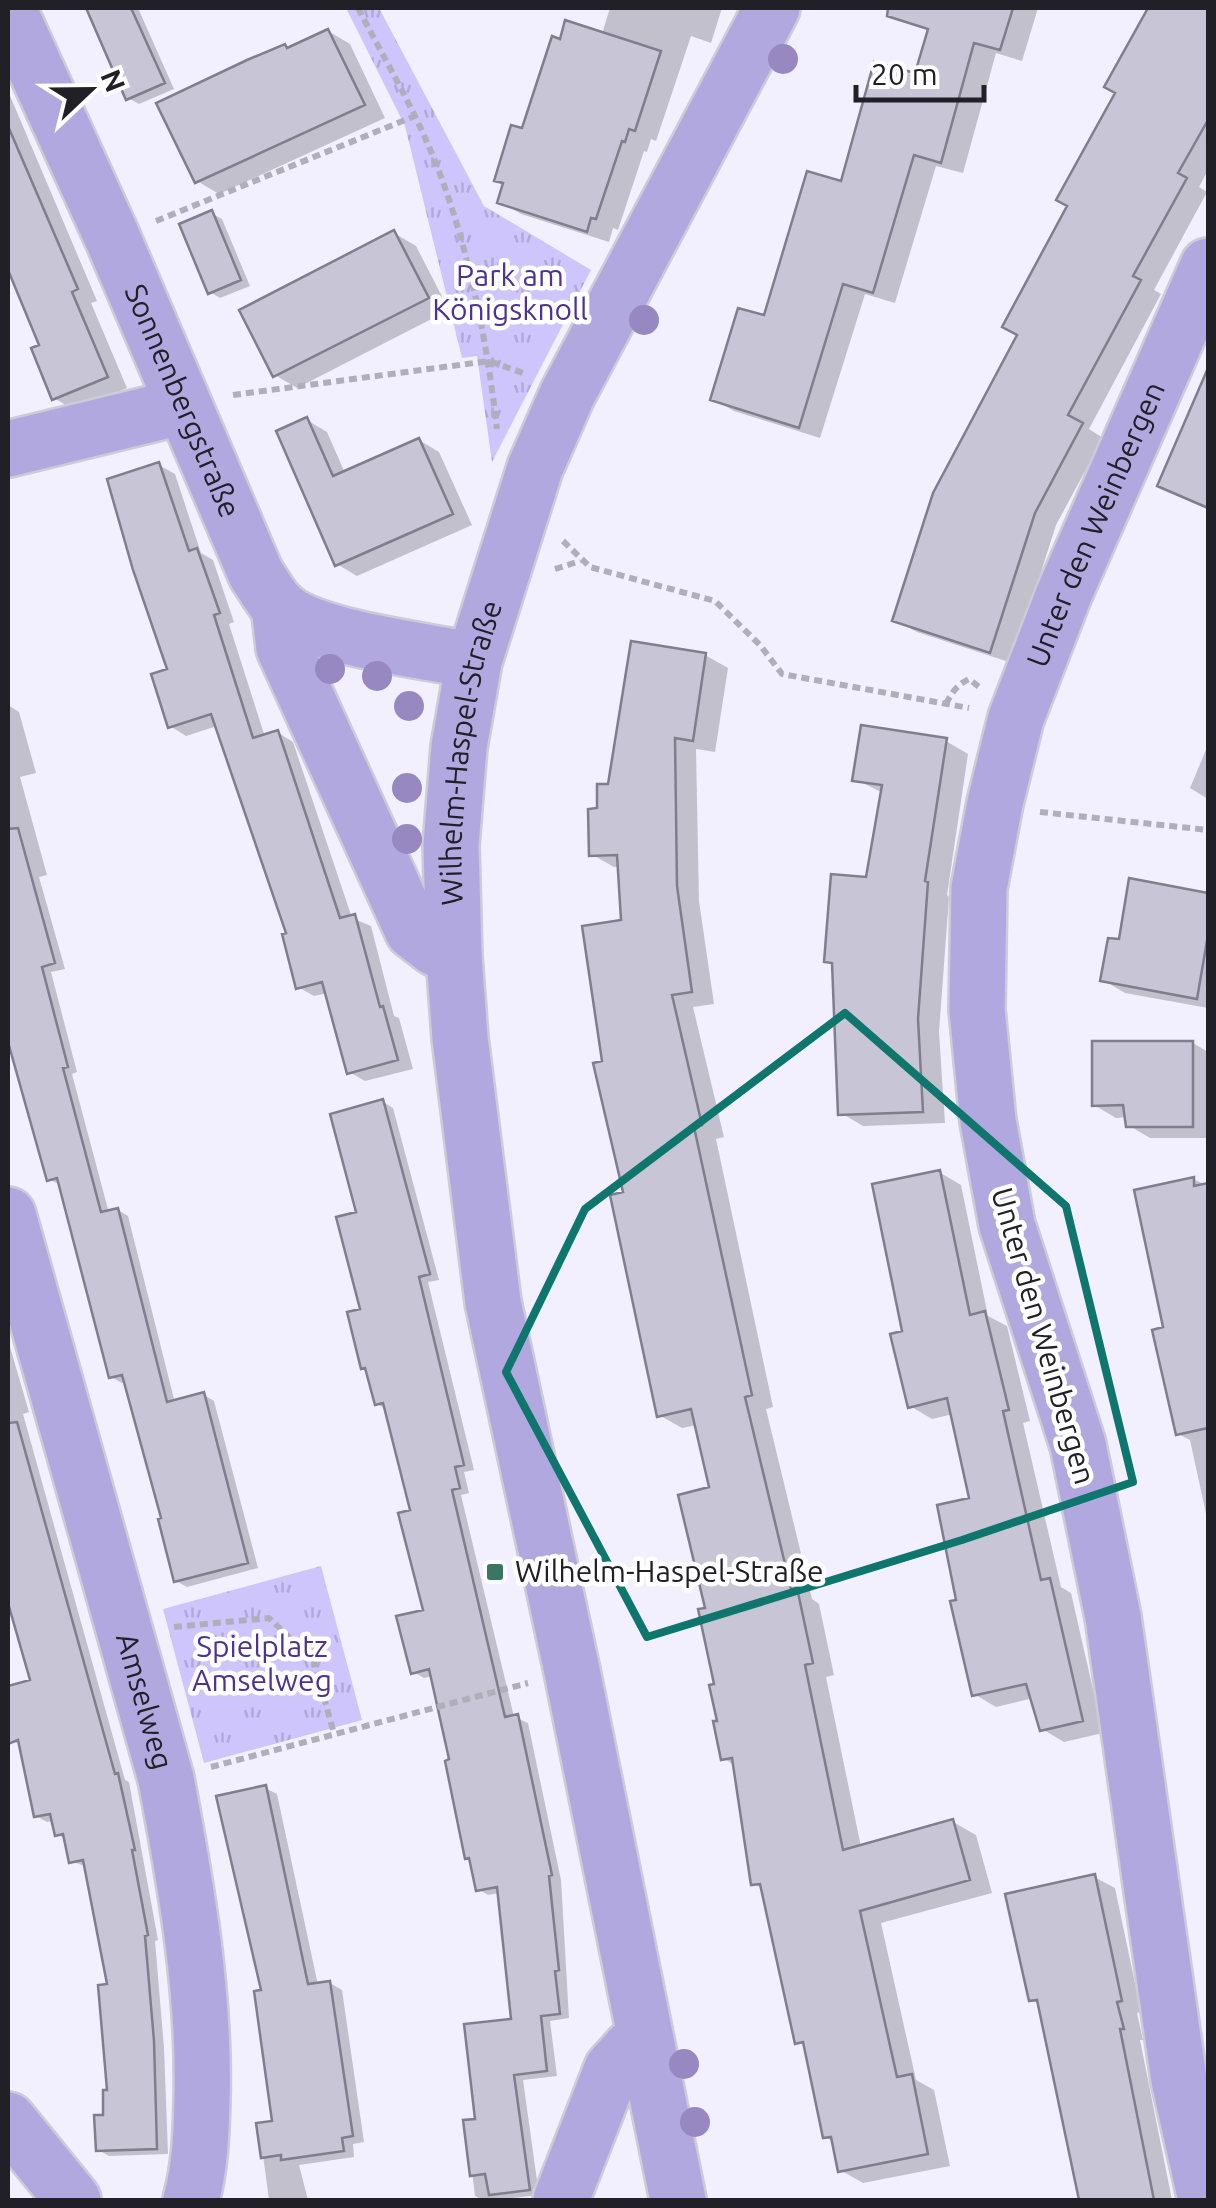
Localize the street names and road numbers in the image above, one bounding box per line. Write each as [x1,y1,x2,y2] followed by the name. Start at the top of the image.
[118,279,248,522] street label: Sonnenbergstraße
[1019,376,1171,672] street label: Unter den Weinbergen
[433,596,508,906] street label: Wilhelm-Haspel-Straße
[985,1184,1103,1488] street label: Unter den Weinbergen
[110,1629,180,1773] street label: Amselweg

